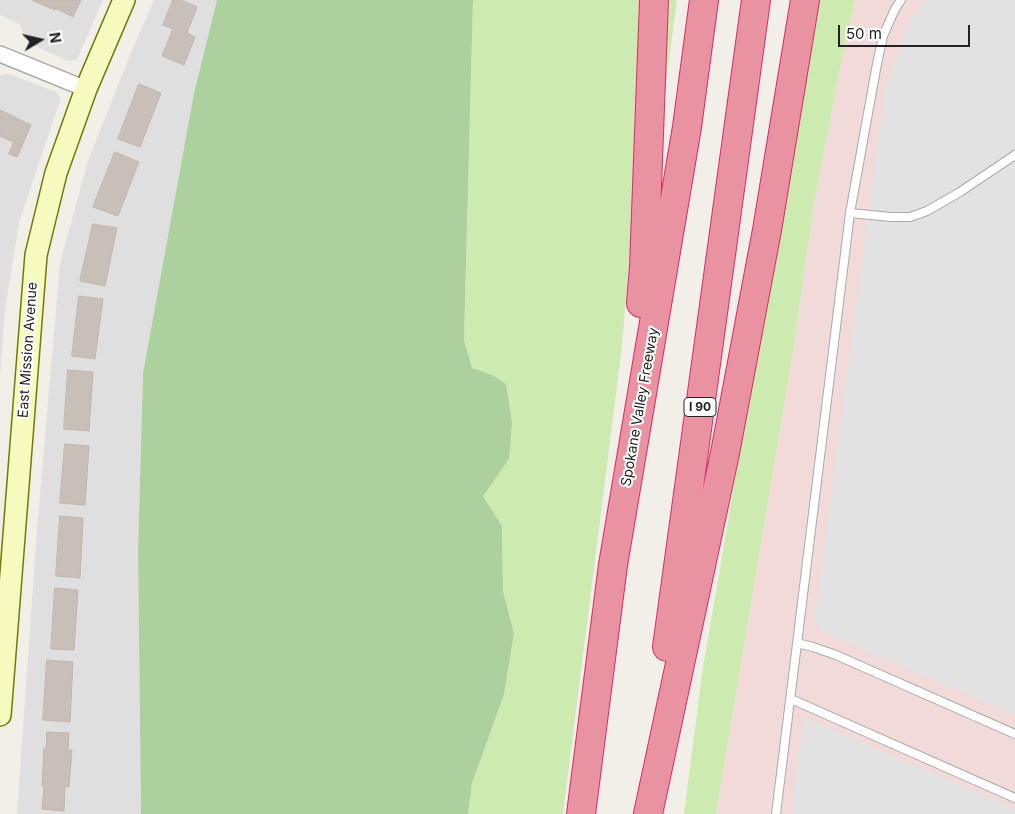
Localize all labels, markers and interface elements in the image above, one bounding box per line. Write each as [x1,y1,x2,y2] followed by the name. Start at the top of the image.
[15,15,65,65] north arrow
[840,15,972,47] scale bar
[846,24,882,43] text: 50 m
[46,31,65,44] text: N
[15,281,41,419] street label: East Mission Avenue
[618,326,662,488] street label: Spokane Valley Freeway
[684,398,716,417] road number: I 90

